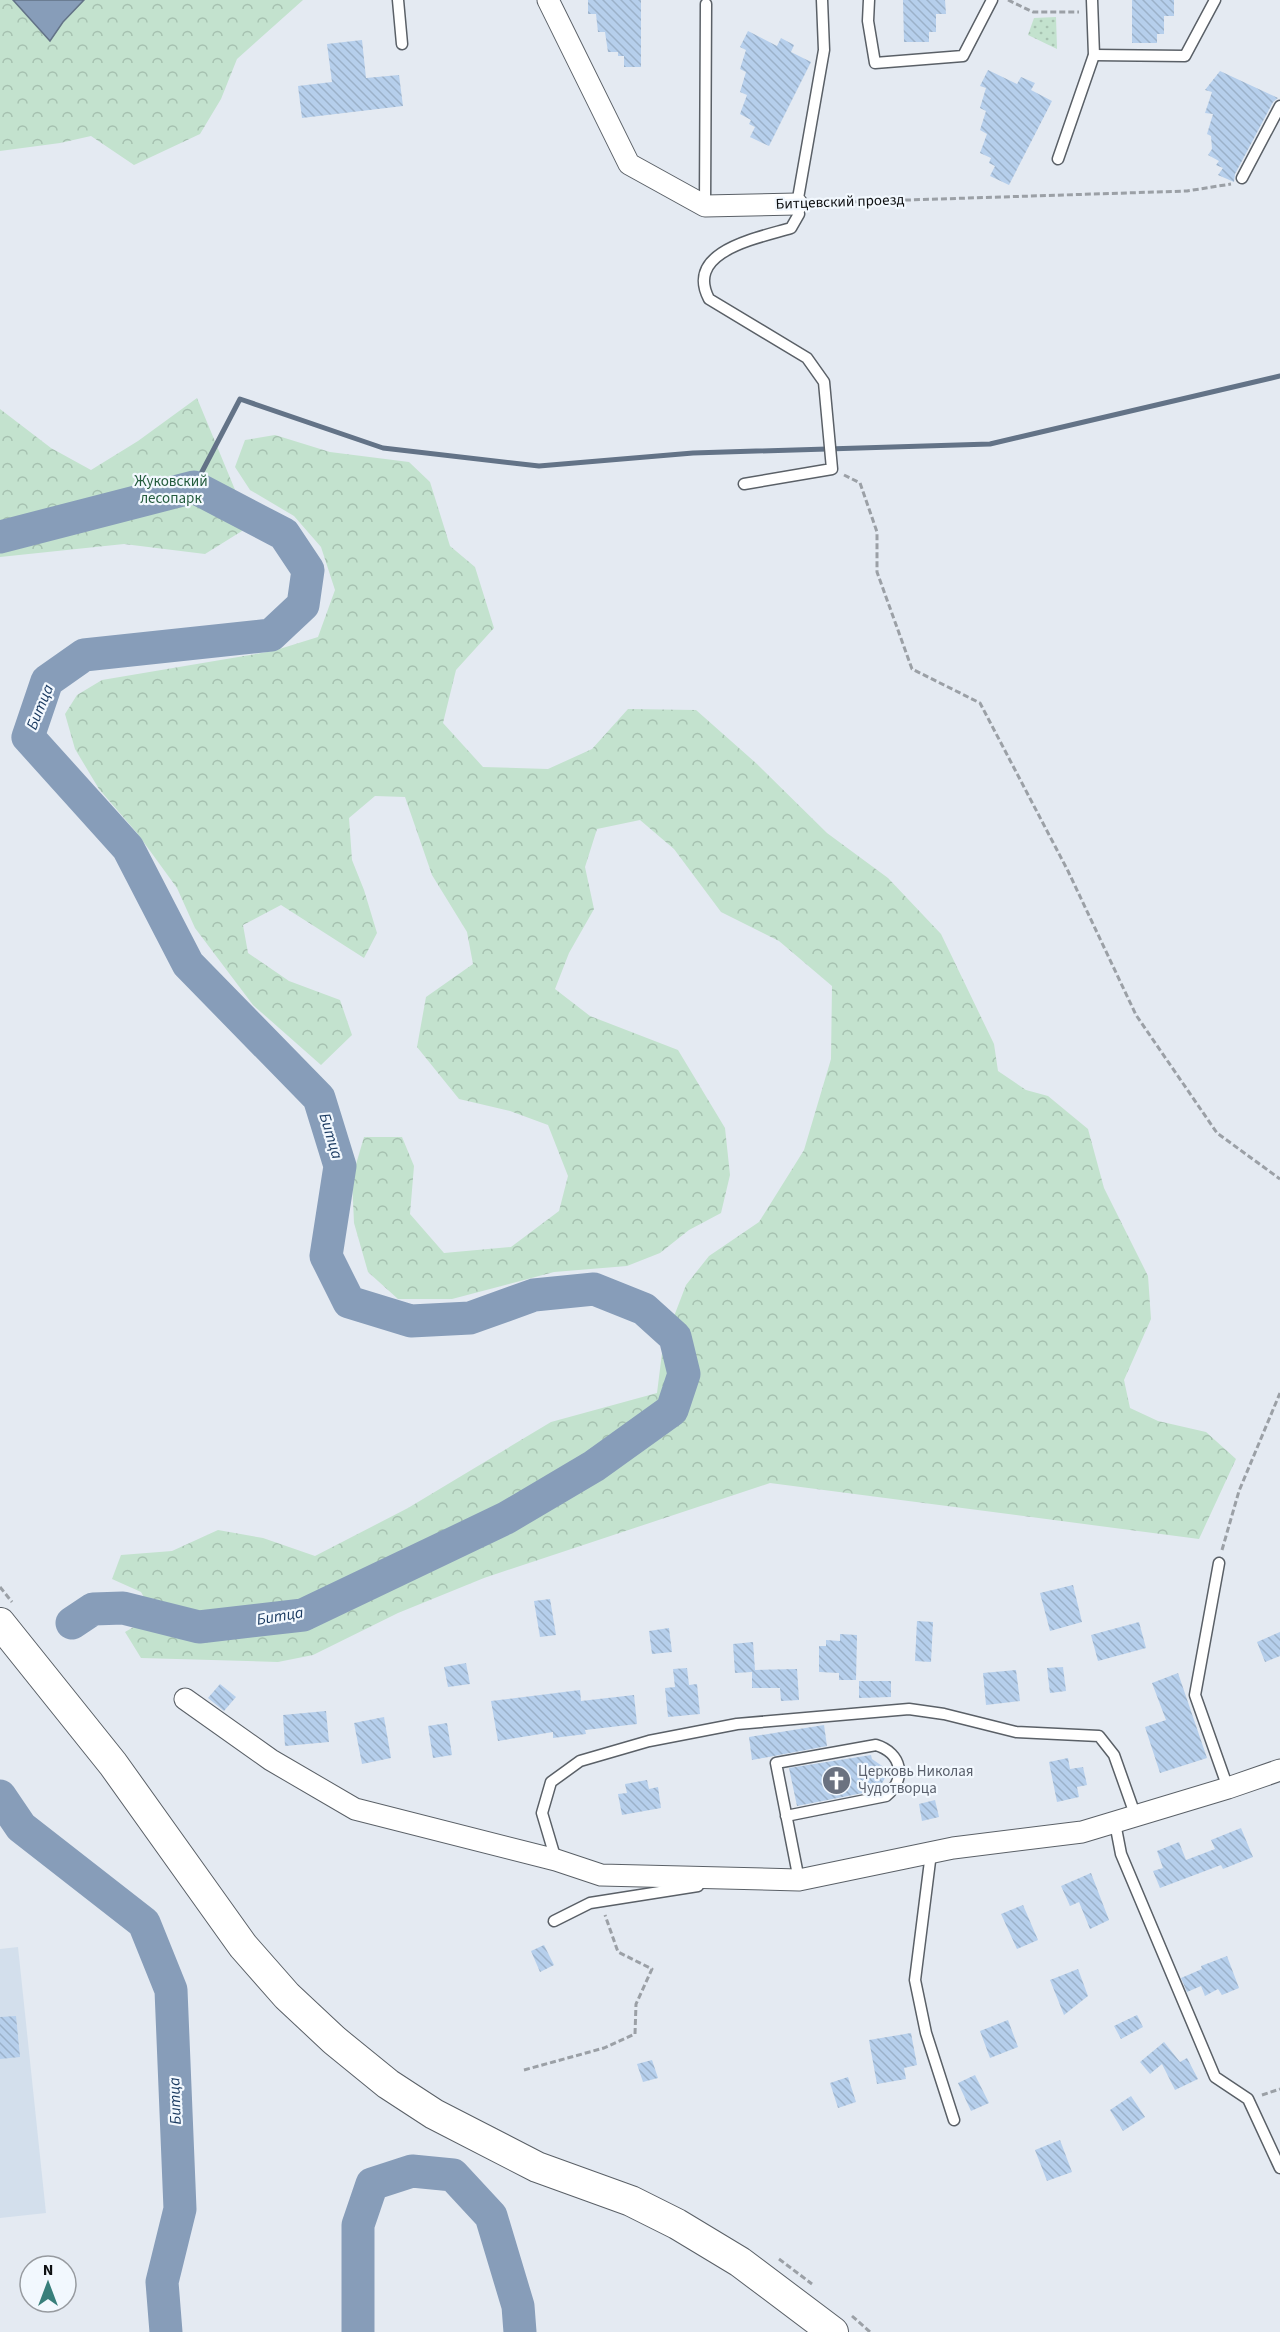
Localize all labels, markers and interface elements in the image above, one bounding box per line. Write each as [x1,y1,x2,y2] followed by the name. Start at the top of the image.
[775,189,905,215] street label: Битцевский проезд
[134,471,208,509] park label: Жуковский лесопарк
[21,681,59,733] water label: Битца
[314,1110,349,1162] water label: Битца
[255,1601,305,1631] water label: Битца
[858,1761,974,1799] place label: Церковь Николая Чудотворца
[821,1764,853,1796] church icon: Церковь Николая Чудотворца
[163,2077,187,2125] water label: Битца
[18,2254,78,2314] north arrow
[43,2259,53,2281] text: N

